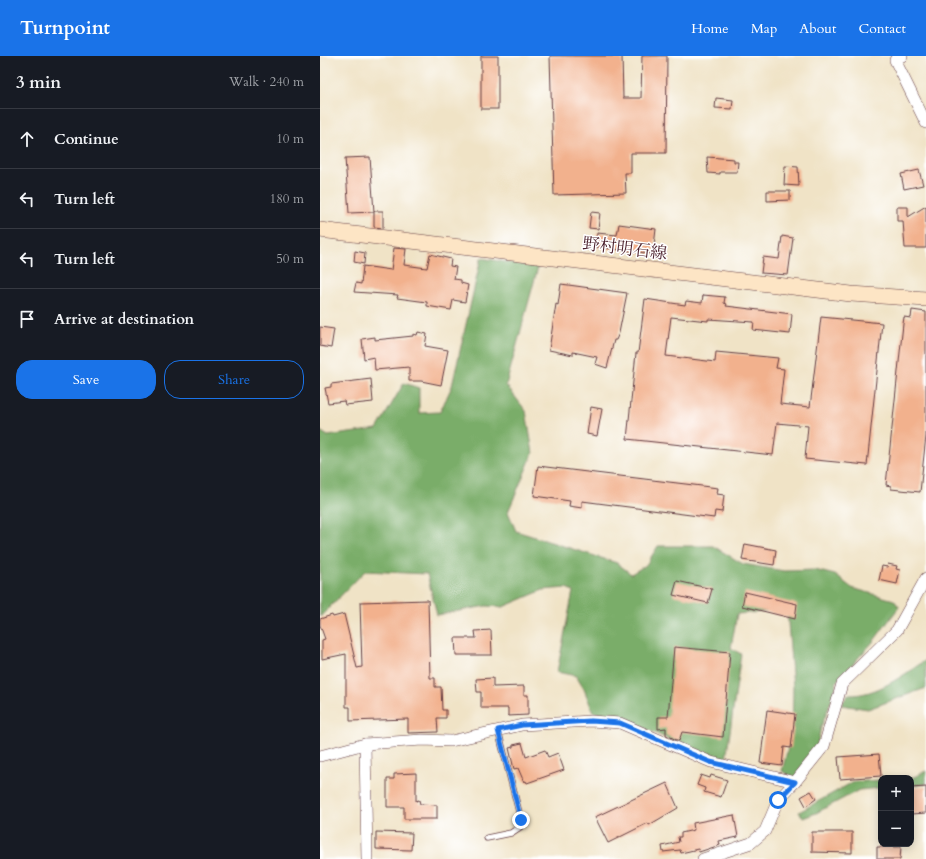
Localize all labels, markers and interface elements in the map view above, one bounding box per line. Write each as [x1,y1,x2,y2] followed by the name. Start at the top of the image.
[20,15,110,41] text: Turnpoint
[691,19,729,38] text: Home
[751,19,777,38] text: Map
[799,19,836,38] text: About
[858,19,906,38] text: Contact
[16,71,61,94] text: 3 min
[229,73,304,91] text: Walk · 240 m
[16,128,38,150] icon: ahead
[54,129,119,149] text: Continue
[276,130,304,148] text: 10 m
[16,188,38,210] icon: left
[54,189,115,209] text: Turn left
[270,190,304,208] text: 180 m
[581,232,669,265] street label: 野村明石線
[16,248,38,270] icon: left
[54,249,115,269] text: Turn left
[276,250,304,268] text: 50 m
[16,308,38,330] icon: arrive
[54,309,194,329] text: Arrive at destination
[16,360,156,399] button: Save
[164,360,304,399] button: Share
[878,775,914,847] map controls
[878,775,914,811] button: +
[769,791,787,809] route start
[512,811,530,829] route end
[878,811,914,847] button: −

